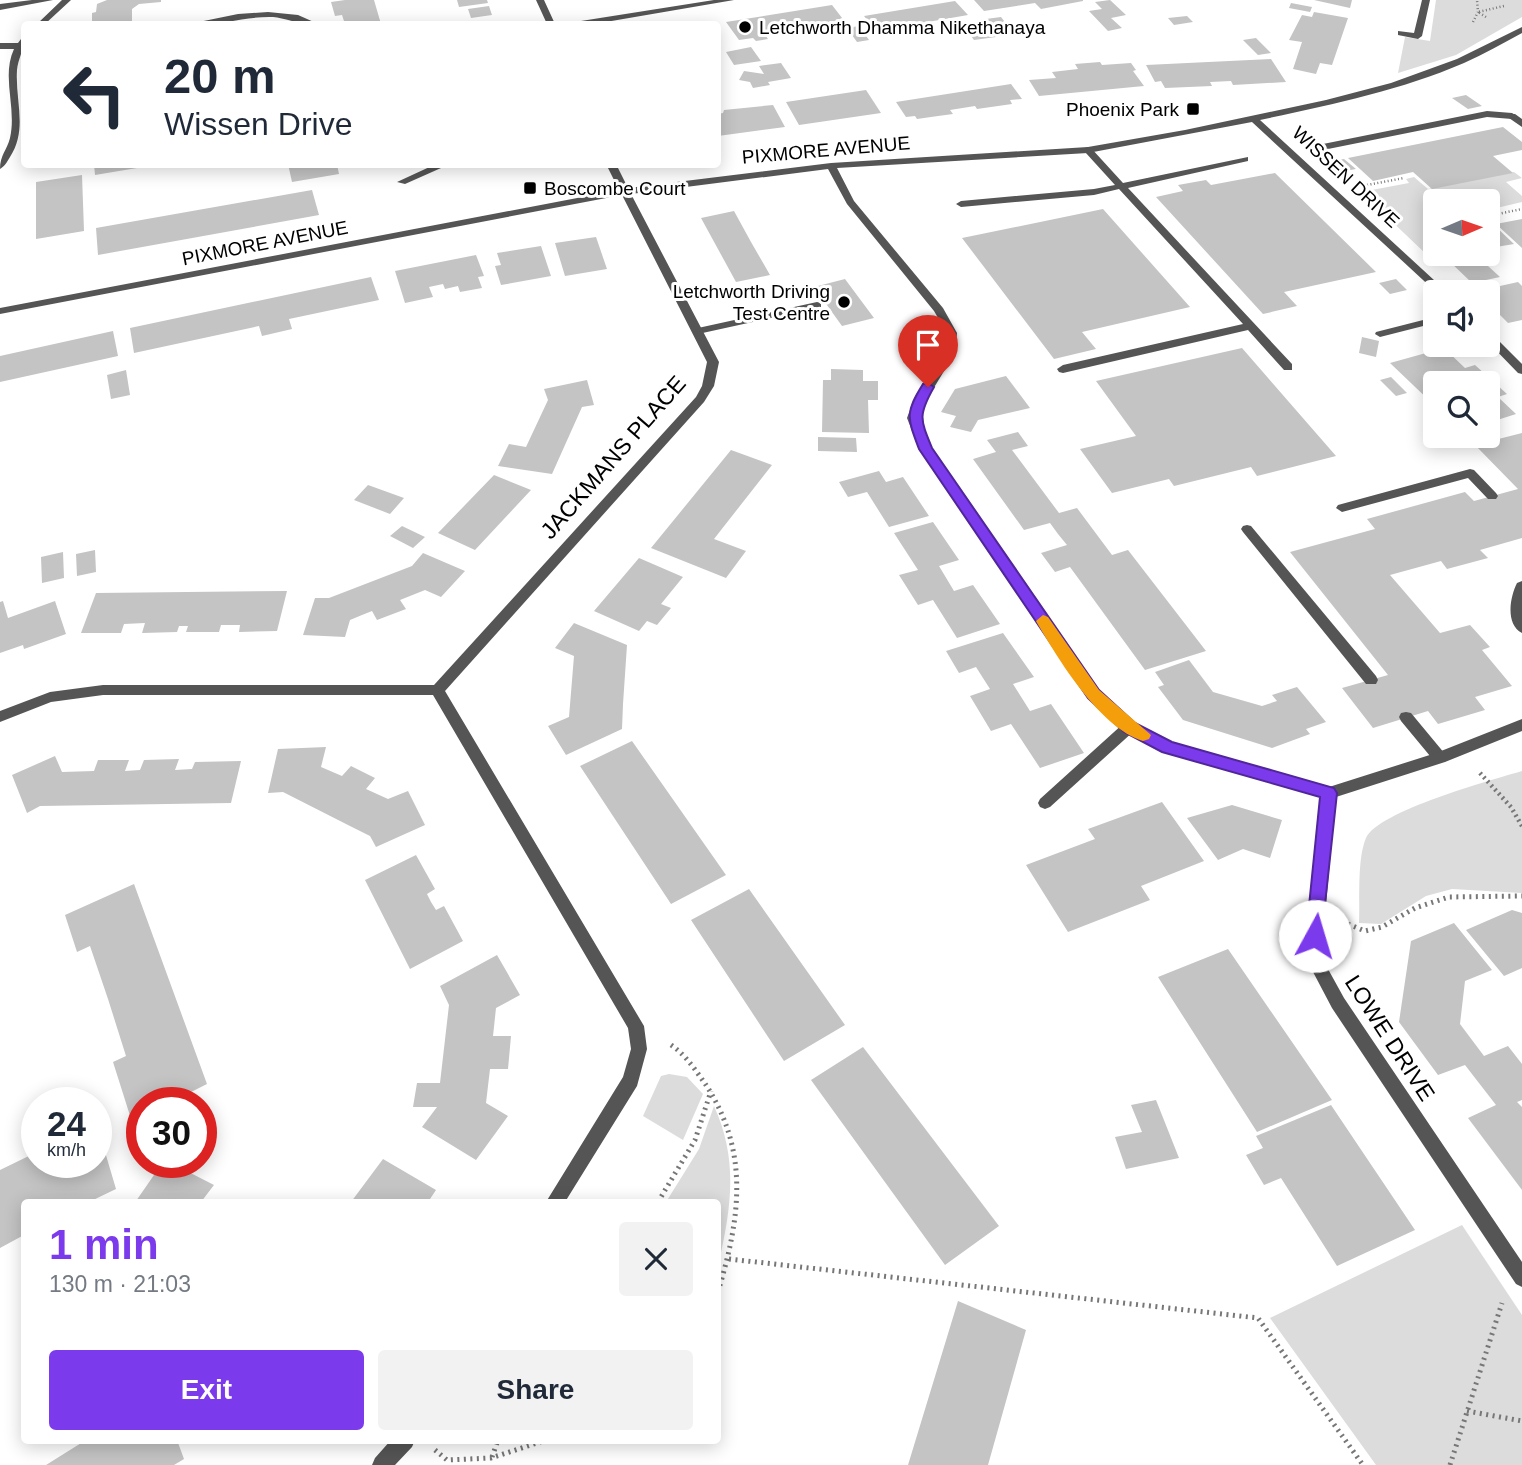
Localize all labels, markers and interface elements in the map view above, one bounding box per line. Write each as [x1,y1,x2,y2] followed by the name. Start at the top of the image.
[759,17,1046,38] place label: Letchworth Dhamma Nikethanaya
[737,19,753,35] marker: Letchworth Dhamma Nikethanaya
[49,49,140,140] icon: left
[164,49,276,103] text: 20 m
[1066,99,1179,120] place label: Phoenix Park
[1185,101,1201,117] marker: Phoenix Park
[164,106,352,142] text: Wissen Drive
[1288,122,1404,232] street label: WISSEN DRIVE
[741,132,911,168] street label: PIXMORE AVENUE
[544,178,686,199] place label: Boscombe Court
[522,180,538,196] marker: Boscombe Court
[1423,189,1500,266] north arrow
[1423,189,1500,448] map controls
[180,217,350,269] street label: PIXMORE AVENUE
[1423,280,1500,357] button: sound
[673,281,830,324] place label: Letchworth Driving Test Centre
[836,294,852,310] marker: Letchworth Driving Test Centre
[898,315,958,387] pin
[909,326,947,364] icon: arrive
[535,370,691,544] street label: JACKMANS PLACE
[1423,371,1500,448] button: search
[1278,899,1352,973] position arrow
[1340,970,1440,1106] street label: LOWE DRIVE
[126,1087,217,1178] speed limit sign: 30
[47,1104,86,1143] text: 24
[47,1140,86,1160] text: km/h
[49,1221,159,1268] text: 1 min
[619,1222,693,1296] button: close
[49,1271,191,1297] text: 130 m · 21:03
[49,1350,364,1430] button: Exit
[378,1350,693,1430] button: Share

